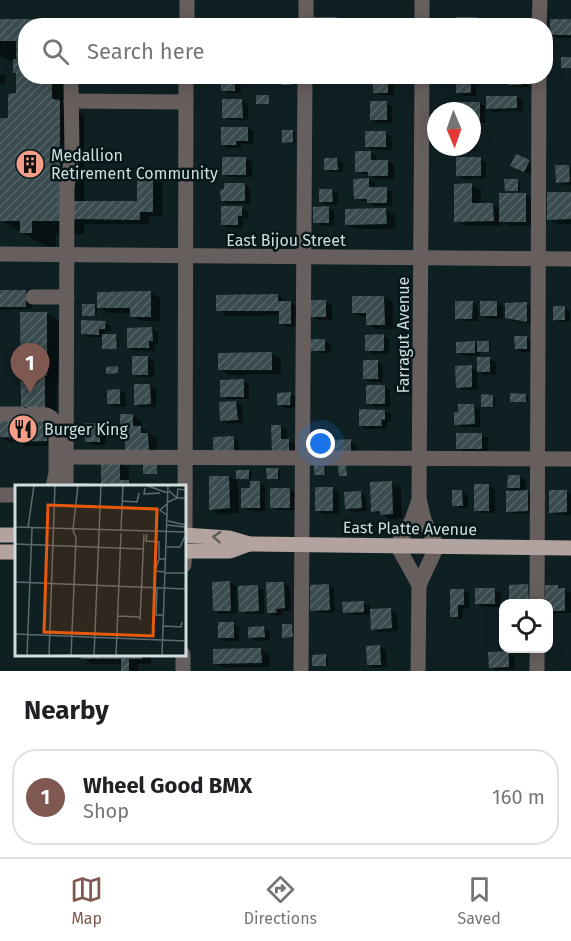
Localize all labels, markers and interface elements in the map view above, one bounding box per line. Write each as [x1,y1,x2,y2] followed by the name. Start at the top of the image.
[18,18,553,84] search box
[39,35,72,68] icon: search
[87,38,205,65] text: Search here
[427,102,481,156] north arrow
[51,146,218,183] place label: Medallion Retirement Community
[14,148,46,180] building icon: Medallion Retirement Community
[226,231,346,250] street label: East Bijou Street
[394,277,413,393] street label: Farragut Avenue
[10,344,50,393] pin: 1
[7,413,39,445] restaurant icon: Burger King
[44,420,128,439] place label: Burger King
[306,429,335,458] your location
[15,485,186,656] inset map
[343,518,477,539] street label: East Platte Avenue
[213,531,222,544] one-way arrow
[499,599,553,653] map controls
[499,599,553,653] button: locate
[24,695,109,726] text: Nearby
[83,772,252,799] text: Wheel Good BMX
[41,785,50,809] text: 1
[492,785,545,809] text: 160 m
[83,799,129,823] text: Shop
[70,873,103,928] tab: Map
[244,873,317,928] tab: Directions
[457,873,501,928] tab: Saved

